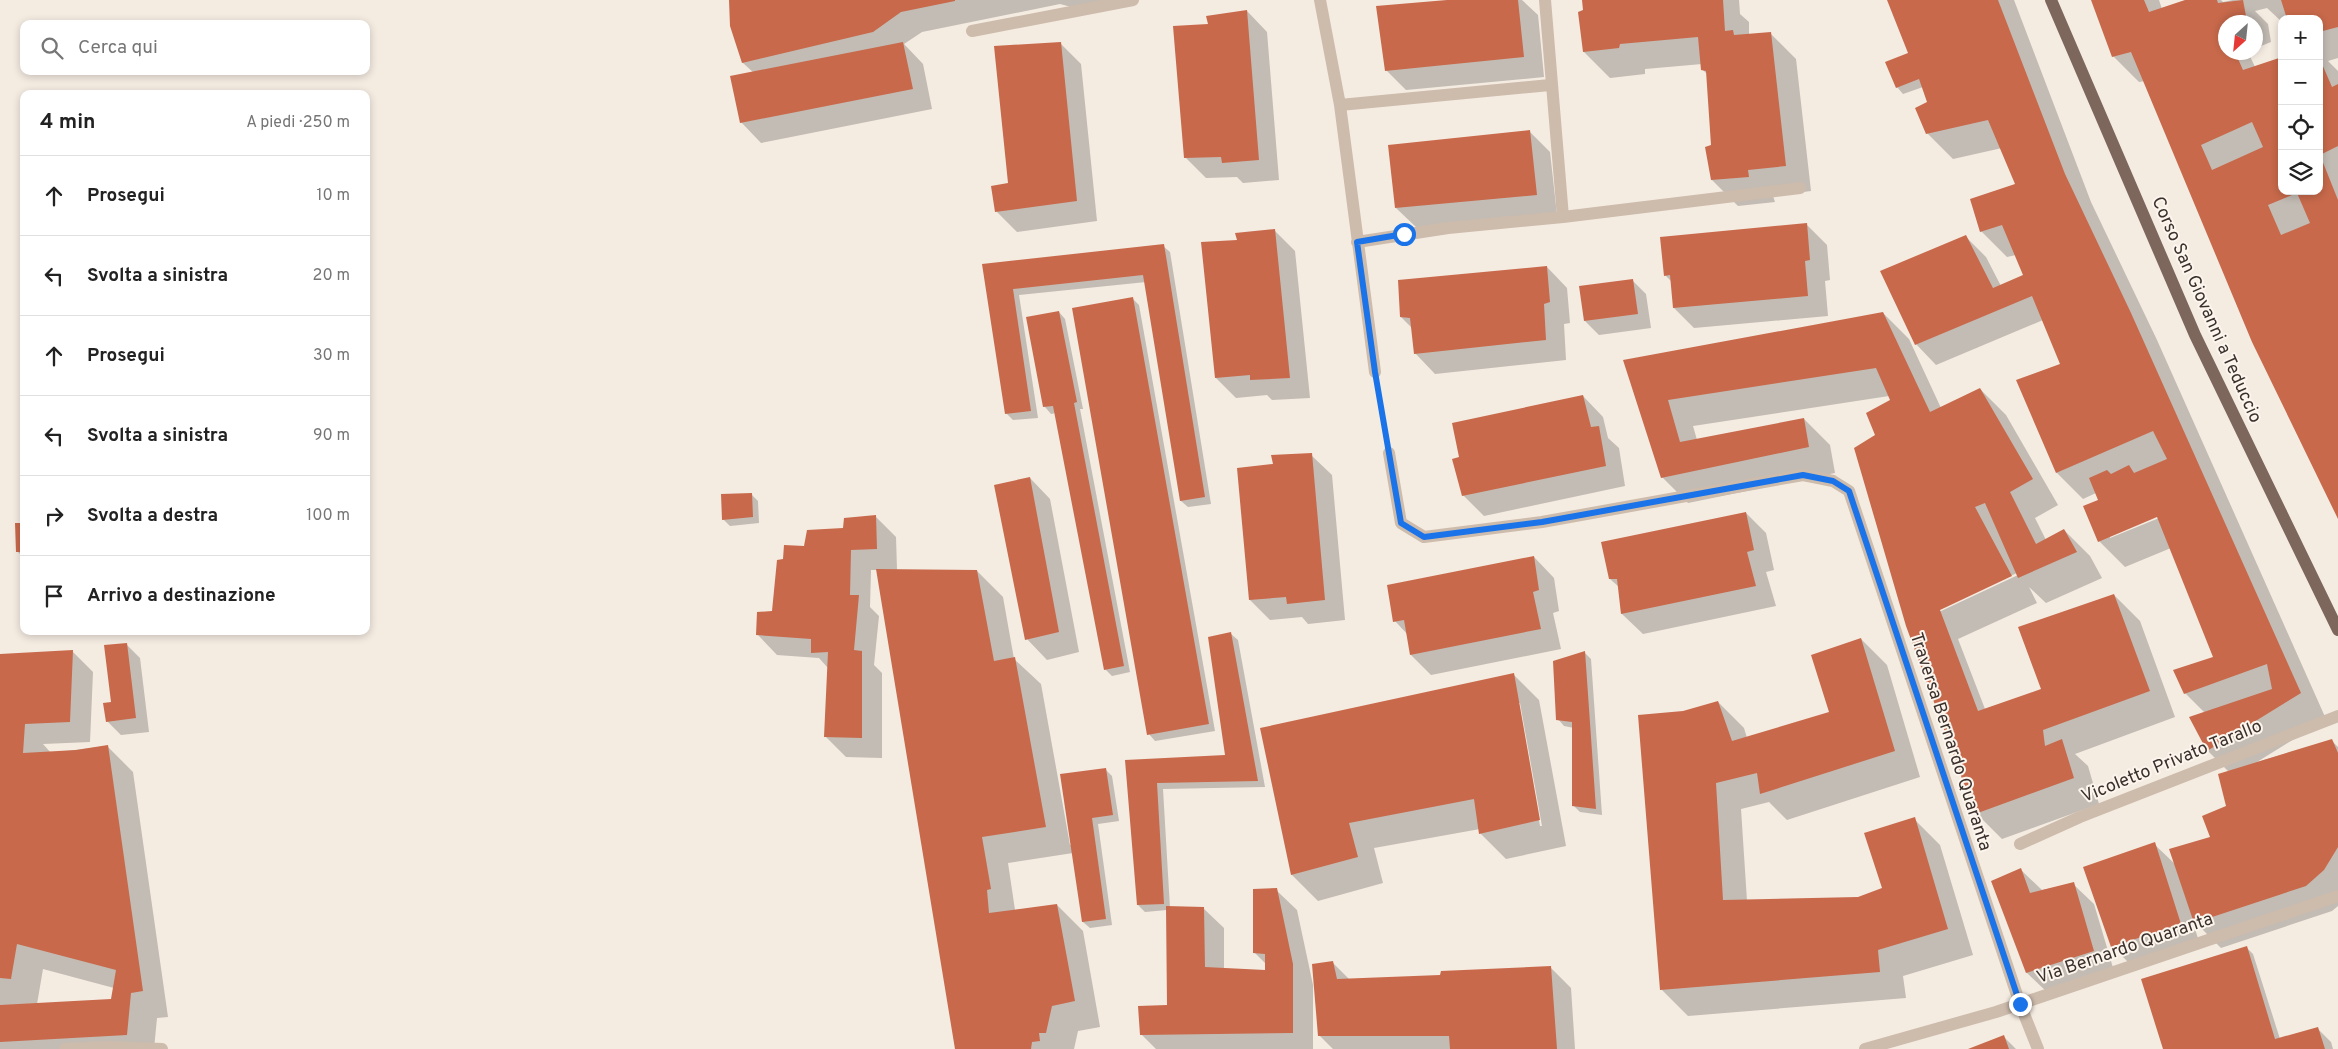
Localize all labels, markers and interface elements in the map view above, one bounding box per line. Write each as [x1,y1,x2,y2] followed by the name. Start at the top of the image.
[2218,15,2263,60] north arrow
[2278,15,2323,195] map controls
[2278,15,2323,60] button: +
[20,20,370,75] search box
[38,34,66,62] icon: search
[78,36,158,60] text: Cerca qui
[2278,60,2323,105] button: −
[2278,105,2323,150] button: locate
[40,109,96,136] text: 4 min
[246,113,350,133] text: A piedi · 250 m
[2278,150,2323,195] button: layers
[40,182,68,210] icon: ahead
[87,184,165,208] text: Prosegui
[316,186,350,206] text: 10 m
[2146,193,2266,427] street label: Corso San Giovanni a Teduccio
[1393,223,1416,246] route start
[40,262,68,290] icon: left
[87,264,228,288] text: Svolta a sinistra
[313,266,350,286] text: 20 m
[40,342,68,370] icon: ahead
[87,344,165,368] text: Prosegui
[313,346,350,366] text: 30 m
[40,422,68,450] icon: left
[87,424,228,448] text: Svolta a sinistra
[313,426,350,446] text: 90 m
[40,502,68,530] icon: right
[87,504,218,528] text: Svolta a destra
[306,506,350,526] text: 100 m
[40,582,68,610] icon: arrive
[87,584,276,608] text: Arrivo a destinazione
[1904,630,1996,854] street label: Traversa Bernardo Quaranta
[2078,715,2266,809] street label: Vicoletto Privato Tarallo
[2034,908,2216,990] street label: Via Bernardo Quaranta
[2009,993,2032,1016] route end

